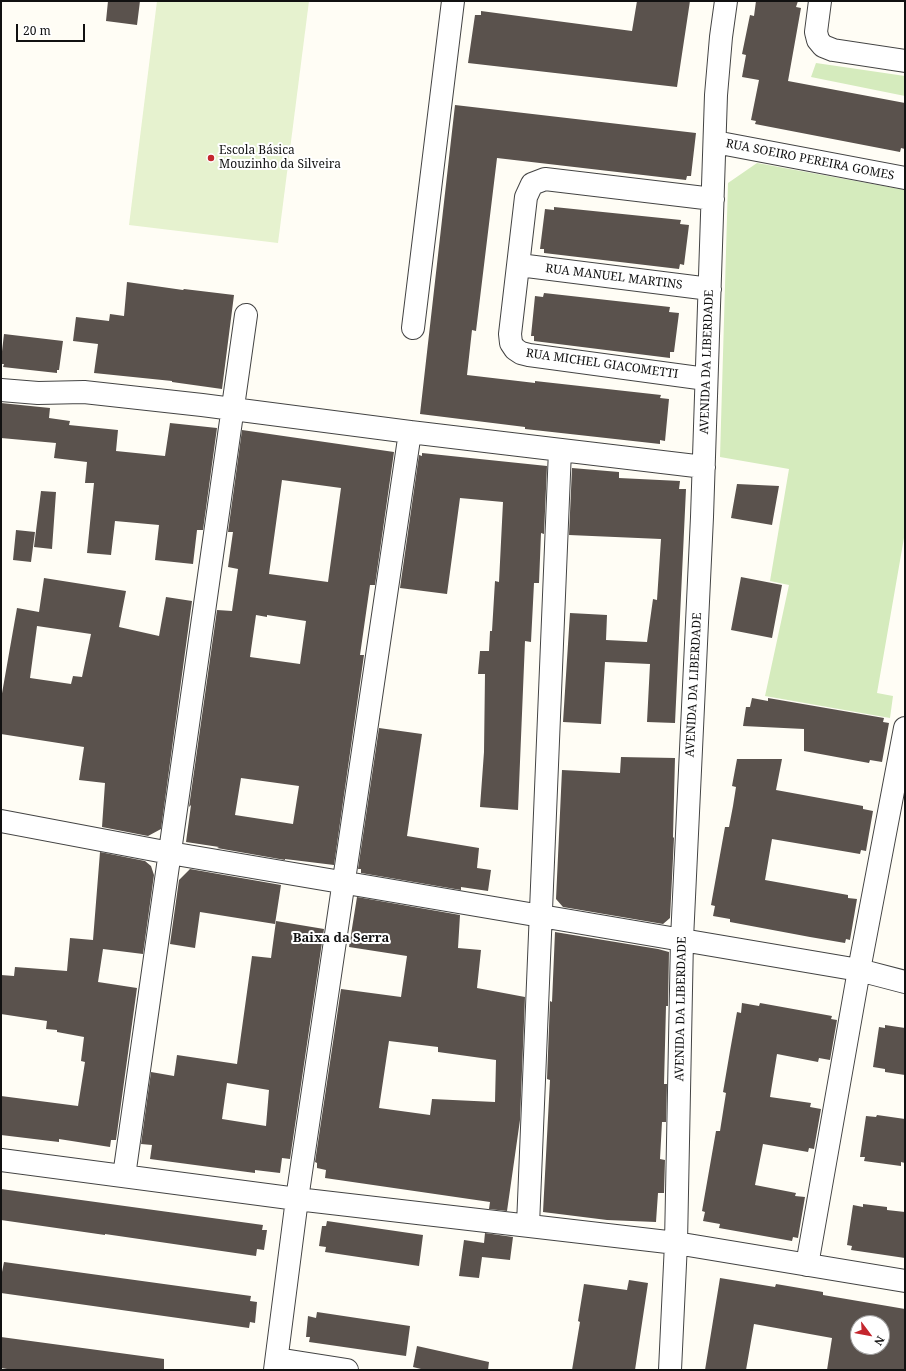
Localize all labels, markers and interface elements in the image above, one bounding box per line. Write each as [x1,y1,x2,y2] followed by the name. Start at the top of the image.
[18,16,87,42] scale bar
[23,22,51,39] text: 20 m
[725,137,895,183] street label: RUA SOEIRO PEREIRA GOMES
[219,144,341,172] place label: Escola Básica Mouzinho da Silveira
[206,153,216,163] marker: Escola Básica Mouzinho da Silveira
[545,261,683,293] street label: RUA MANUEL MARTINS
[697,289,717,435] street label: AVENIDA DA LIBERDADE
[525,346,679,382] street label: RUA MICHEL GIACOMETTI
[683,612,705,758] street label: AVENIDA DA LIBERDADE
[293,930,389,946] district label: Baixa da Serra
[673,936,689,1082] street label: AVENIDA DA LIBERDADE
[850,1315,890,1355] north arrow
[871,1333,888,1349] text: N

